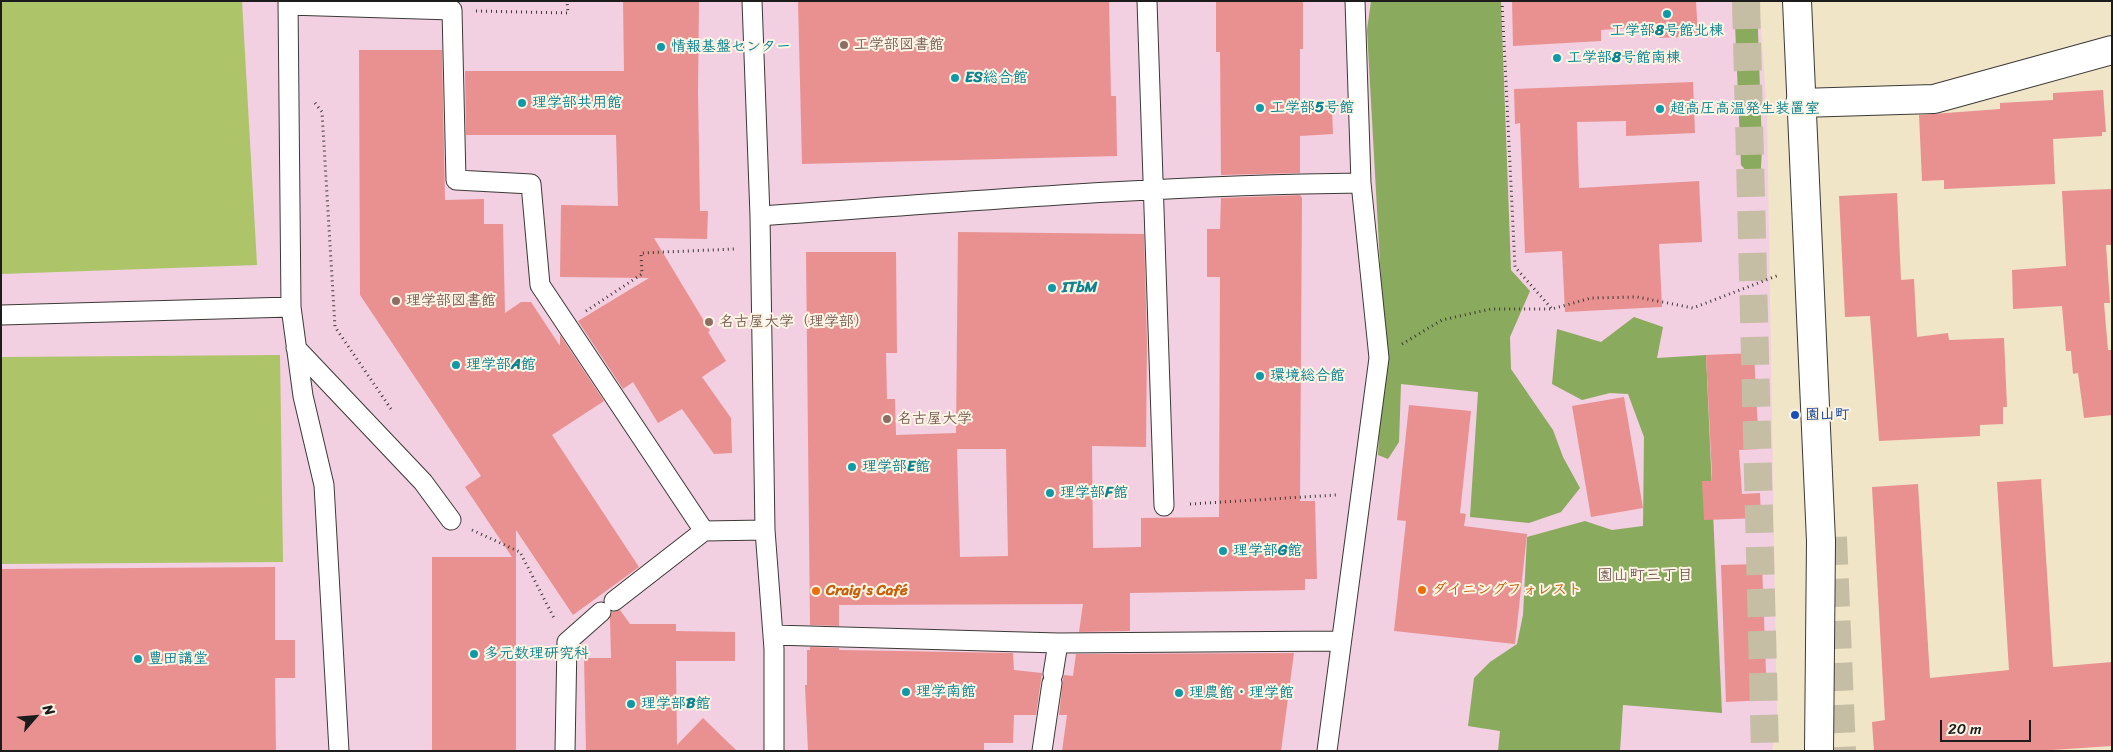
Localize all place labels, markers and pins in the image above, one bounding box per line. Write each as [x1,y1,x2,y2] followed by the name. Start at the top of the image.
[1661,8,1673,20] marker: 工学部8号館北棟
[1610,22,1724,40] place label: 工学部8号館北棟
[854,36,944,54] place label: 工学部図書館
[671,38,791,56] place label: 情報基盤センター
[838,39,850,51] marker: 工学部図書館
[655,41,667,53] marker: 情報基盤センター
[1567,49,1681,67] place label: 工学部8号館南棟
[1551,52,1563,64] marker: 工学部8号館南棟
[965,69,1028,87] place label: ES総合館
[949,72,961,84] marker: ES総合館
[532,94,622,112] place label: 理学部共用館
[516,97,528,109] marker: 理学部共用館
[1270,99,1354,117] place label: 工学部5号館
[1670,100,1820,118] place label: 超高圧高温発生装置室
[1254,102,1266,114] marker: 工学部5号館
[1654,103,1666,115] marker: 超高圧高温発生装置室
[1062,279,1097,297] place label: ITbM
[1046,282,1058,294] marker: ITbM
[406,292,496,310] place label: 理学部図書館
[390,295,402,307] marker: 理学部図書館
[719,313,869,331] place label: 名古屋大学（理学部）
[703,316,715,328] marker: 名古屋大学（理学部）
[466,356,536,374] place label: 理学部A館
[450,359,462,371] marker: 理学部A館
[1270,367,1345,385] place label: 環境総合館
[1254,370,1266,382] marker: 環境総合館
[1805,406,1850,424] place label: 園山町
[1789,409,1801,421] marker: 園山町
[897,410,972,428] place label: 名古屋大学
[881,413,893,425] marker: 名古屋大学
[862,458,930,476] place label: 理学部E館
[846,461,858,473] marker: 理学部E館
[1060,484,1128,502] place label: 理学部F館
[1044,487,1056,499] marker: 理学部F館
[1233,542,1302,560] place label: 理学部G館
[1217,545,1229,557] marker: 理学部G館
[1432,581,1582,599] place label: ダイニングフォレスト
[826,582,908,600] place label: Craig's Café
[1416,584,1428,596] marker: ダイニングフォレスト
[810,585,822,597] marker: Craig's Café
[484,645,589,663] place label: 多元数理研究科
[468,648,480,660] marker: 多元数理研究科
[148,650,208,668] place label: 豊田講堂
[132,653,144,665] marker: 豊田講堂
[916,683,976,701] place label: 理学南館
[1189,684,1294,702] place label: 理農館・理学館
[900,686,912,698] marker: 理学南館
[1173,687,1185,699] marker: 理農館・理学館
[641,695,710,713] place label: 理学部B館
[625,698,637,710] marker: 理学部B館

